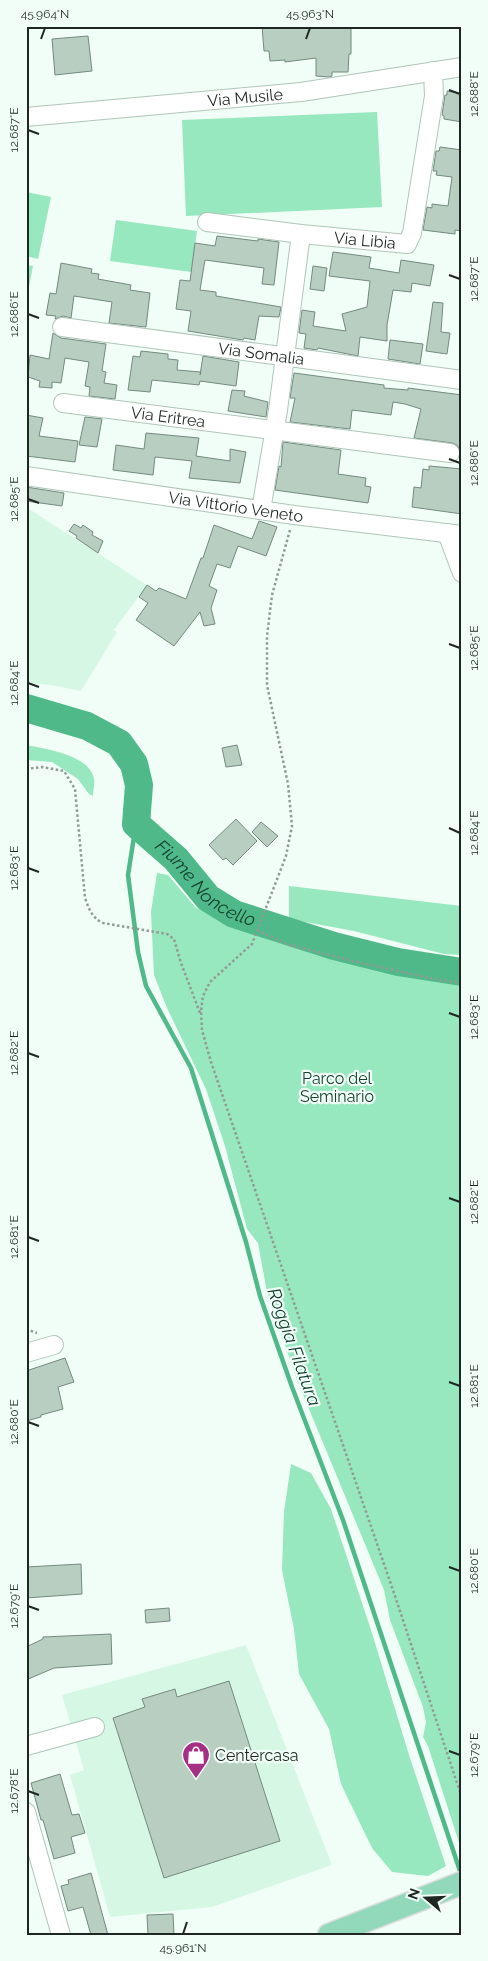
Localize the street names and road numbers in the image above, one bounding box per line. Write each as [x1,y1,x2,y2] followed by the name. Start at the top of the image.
[207,85,284,110] street label: Via Musile
[333,228,397,253] street label: Via Libia
[217,339,305,369] street label: Via Somalia
[130,403,206,431] street label: Via Eritrea
[167,488,304,526] street label: Via Vittorio Veneto

